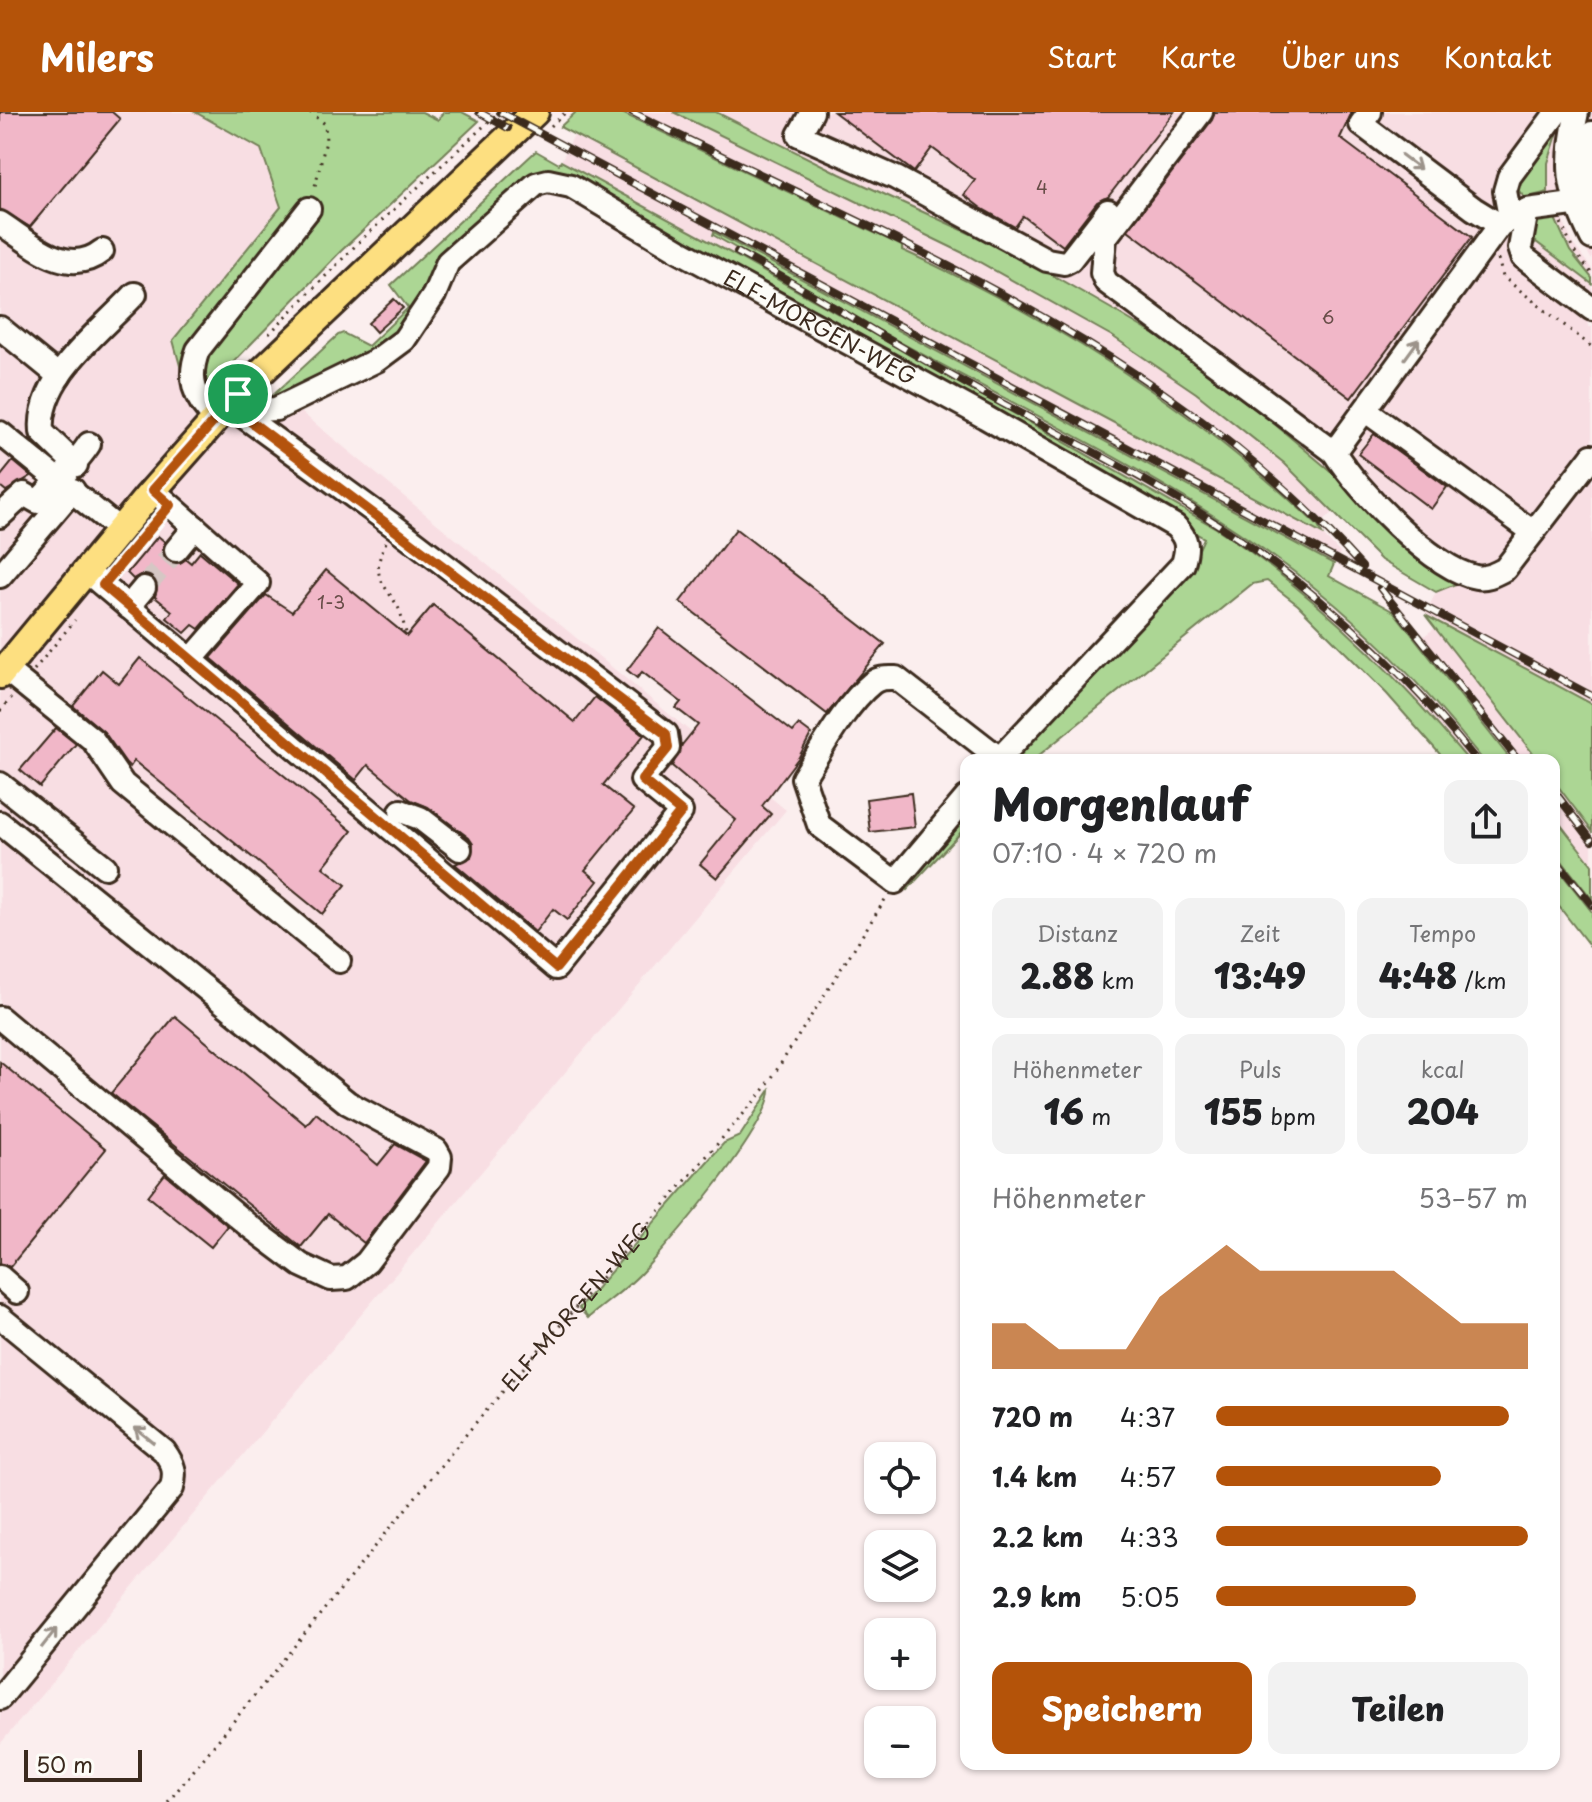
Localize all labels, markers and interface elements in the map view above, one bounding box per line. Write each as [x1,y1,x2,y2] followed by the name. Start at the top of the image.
[40,28,154,85] text: Milers
[1047,35,1117,78] text: Start
[1161,35,1236,78] text: Karte
[1280,35,1400,78] text: Über uns
[1444,35,1552,78] text: Kontakt
[1400,153,1421,170] one-way arrow
[1036,173,1048,200] house number: 4
[718,260,923,392] street label: ELF-MORGEN-WEG
[1322,303,1334,330] house number: 6
[1404,338,1421,360] one-way arrow
[204,360,272,428] pin
[216,372,260,416] icon: arrive
[317,588,345,615] house number: 1-3
[992,770,1249,836] text: Morgenlauf
[1444,780,1528,864] button: share
[992,833,1217,872] text: 07:10 · 4 × 720 m
[1037,916,1118,949] text: Distanz
[1240,916,1280,949] text: Zeit
[1409,916,1476,949] text: Tempo
[1020,949,1094,1001] text: 2.88
[1214,949,1306,1001] text: 13:49
[1379,949,1457,1001] text: 4:48
[1094,963,1135,996] text: km
[1457,963,1507,996] text: /km
[1013,1052,1142,1085] text: Höhenmeter
[1239,1052,1281,1085] text: Puls
[1421,1052,1465,1085] text: kcal
[1043,1085,1084,1137] text: 16
[1204,1085,1263,1137] text: 155
[1407,1085,1479,1137] text: 204
[1084,1099,1111,1132] text: m
[1263,1099,1316,1132] text: bpm
[992,1178,1145,1217] text: Höhenmeter
[1418,1178,1528,1217] text: 53–57 m
[492,1214,658,1398] street label: ELF-MORGEN-WEG
[992,1397,1073,1436] text: 720 m
[1120,1397,1175,1436] text: 4:37
[134,1426,155,1444] one-way arrow
[864,1442,936,1778] map controls
[864,1442,936,1514] button: locate
[992,1457,1077,1496] text: 1.4 km
[1120,1457,1176,1496] text: 4:57
[992,1517,1083,1556] text: 2.2 km
[1120,1517,1179,1556] text: 4:33
[864,1530,936,1602] button: layers
[992,1577,1082,1616] text: 2.9 km
[1120,1577,1180,1616] text: 5:05
[864,1618,936,1690] button: +
[41,1628,58,1649] one-way arrow
[992,1662,1252,1754] button: Speichern
[1268,1662,1528,1754] button: Teilen
[864,1706,936,1778] button: −
[24,1746,142,1782] scale bar
[36,1747,93,1780] text: 50 m

